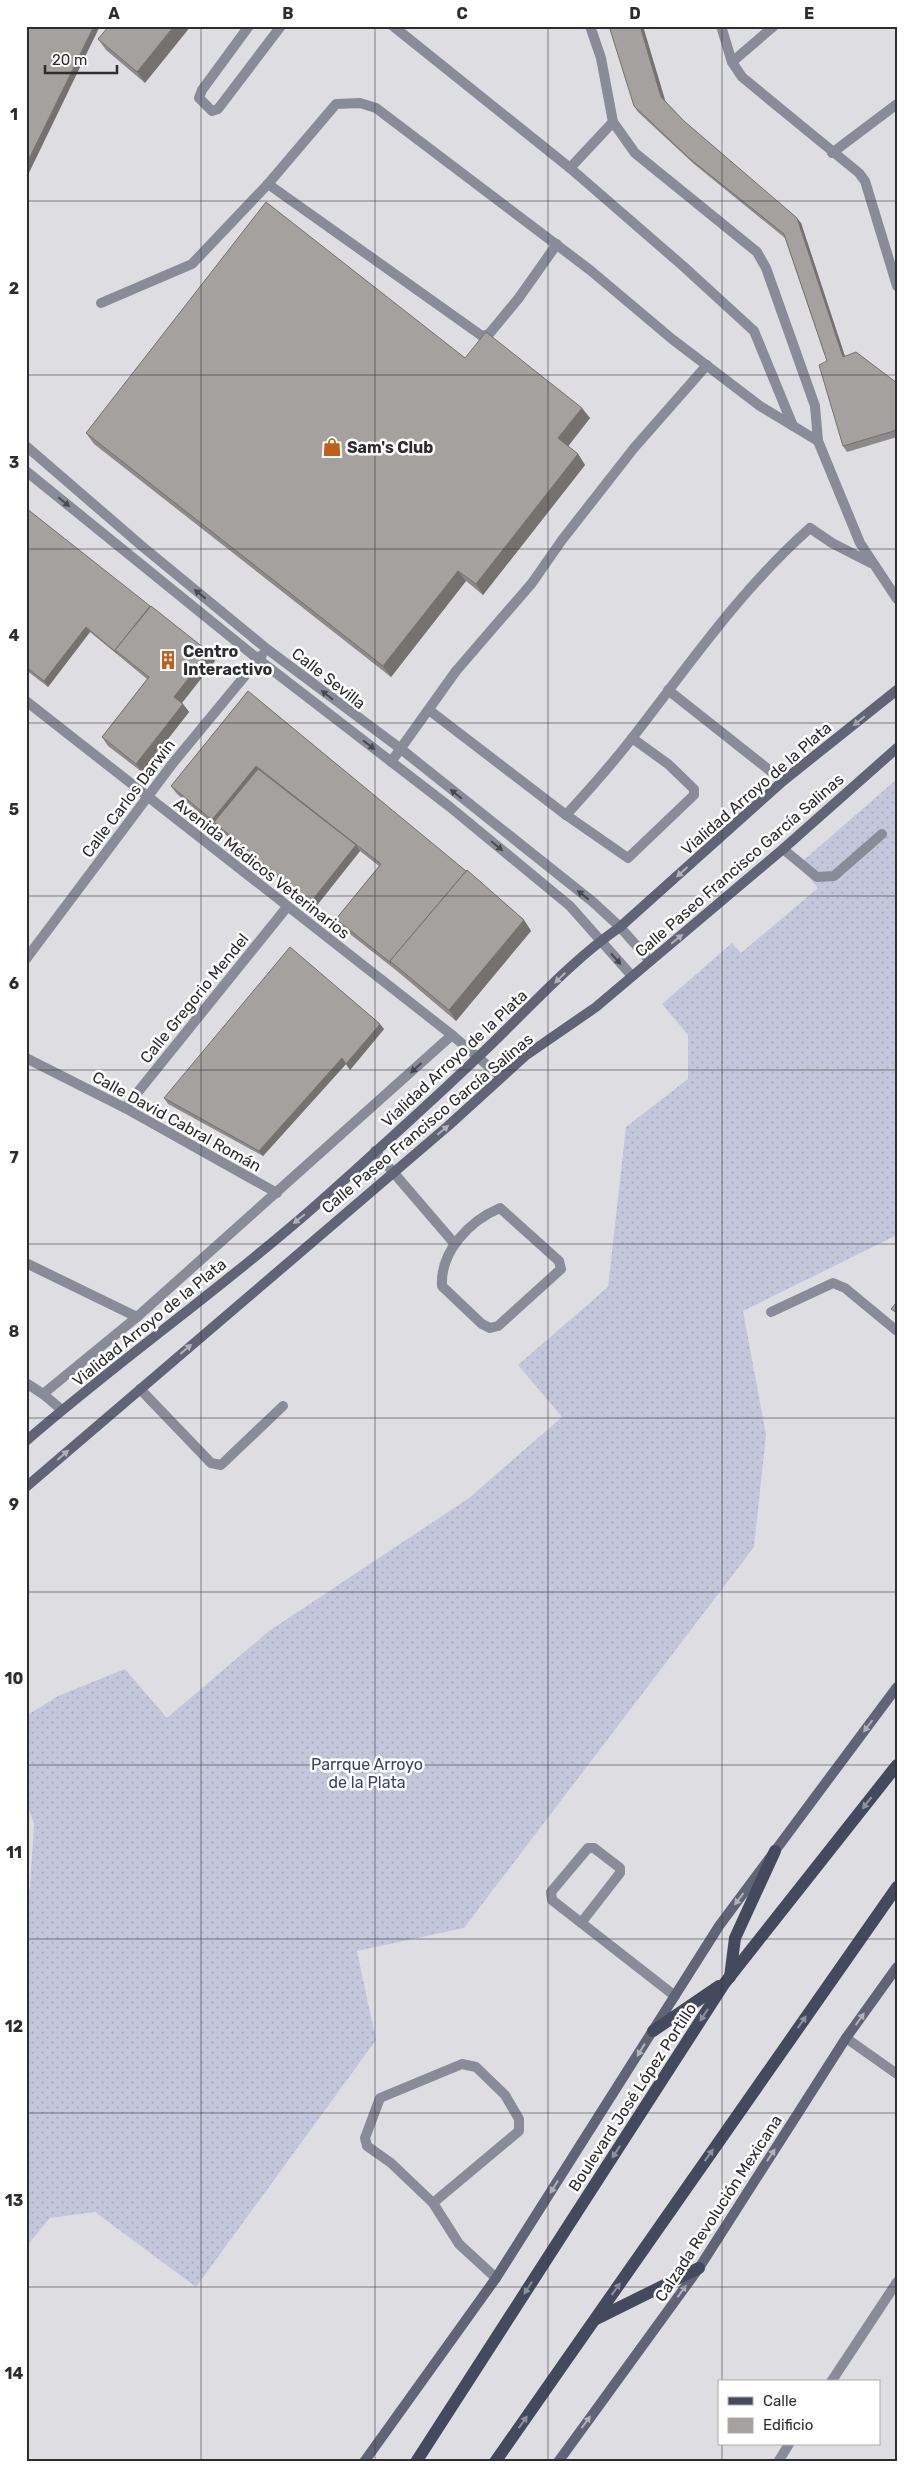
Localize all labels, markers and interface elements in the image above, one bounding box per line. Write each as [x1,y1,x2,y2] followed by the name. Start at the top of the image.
[108,4,120,23] text: A
[282,4,294,23] text: B
[456,4,468,23] text: C
[629,4,641,23] text: D
[804,4,814,23] text: E
[45,42,118,74] scale bar
[52,51,87,69] text: 20 m
[10,105,18,124] text: 1
[9,279,19,298] text: 2
[321,436,343,458] shop icon: Sam's Club
[347,438,433,457] place label: Sam's Club
[9,453,19,472] text: 3
[57,496,70,507] one-way arrow
[194,588,207,599] one-way arrow
[9,626,20,645] text: 4
[183,642,273,679] place label: Centro Interactivo
[288,644,369,713] street label: Calle Sevilla
[157,649,179,671] building icon: Centro Interactivo
[320,690,334,700] one-way arrow
[853,715,866,726] one-way arrow
[677,718,835,859] street label: Vialidad Arroyo de la Plata
[78,735,179,861] street label: Calle Carlos Darwin
[362,739,375,750] one-way arrow
[631,770,847,961] street label: Calle Paseo Francisco García Salinas
[450,788,463,799] one-way arrow
[170,794,353,943] street label: Avenida Médicos Veterinarios
[9,800,19,819] text: 5
[490,840,503,851] one-way arrow
[676,866,689,877] one-way arrow
[577,889,590,900] one-way arrow
[136,930,253,1067] street label: Calle Gregorio Mendel
[671,933,683,945] one-way arrow
[610,953,622,965] one-way arrow
[554,972,566,984] one-way arrow
[9,974,19,993] text: 6
[377,986,531,1131] street label: Vialidad Arroyo de la Plata
[318,1029,537,1217] street label: Calle Paseo Francisco García Salinas
[411,1062,423,1074] one-way arrow
[89,1067,264,1176] street label: Calle David Cabral Román
[436,1124,449,1135] one-way arrow
[9,1148,19,1167] text: 7
[293,1213,305,1224] one-way arrow
[69,1254,230,1390] street label: Vialidad Arroyo de la Plata
[9,1322,20,1341] text: 8
[180,1343,192,1355] one-way arrow
[57,1449,69,1461] one-way arrow
[9,1495,19,1514] text: 9
[5,1669,24,1688] text: 10
[863,1720,873,1733] one-way arrow
[311,1755,423,1792] park label: Parrque Arroyo de la Plata
[861,1796,872,1809] one-way arrow
[6,1843,22,1862] text: 11
[734,1892,745,1905] one-way arrow
[564,2000,700,2195] street label: Boulevard José López Portillo
[699,2008,708,2022] one-way arrow
[855,2012,865,2026] one-way arrow
[797,2015,807,2029] one-way arrow
[5,2017,23,2036] text: 12
[636,2043,646,2056] one-way arrow
[651,2111,786,2305] street label: Calzada Revolución Mexicana
[611,2145,620,2158] one-way arrow
[704,2149,714,2162] one-way arrow
[767,2149,776,2162] one-way arrow
[549,2180,559,2193] one-way arrow
[5,2191,23,2210] text: 13
[523,2282,532,2295] one-way arrow
[611,2282,621,2295] one-way arrow
[677,2284,687,2298] one-way arrow
[5,2364,24,2383] text: 14
[718,2380,880,2446] legend
[763,2392,797,2410] text: Calle
[518,2415,528,2429] one-way arrow
[581,2416,592,2429] one-way arrow
[763,2416,813,2434] text: Edificio

